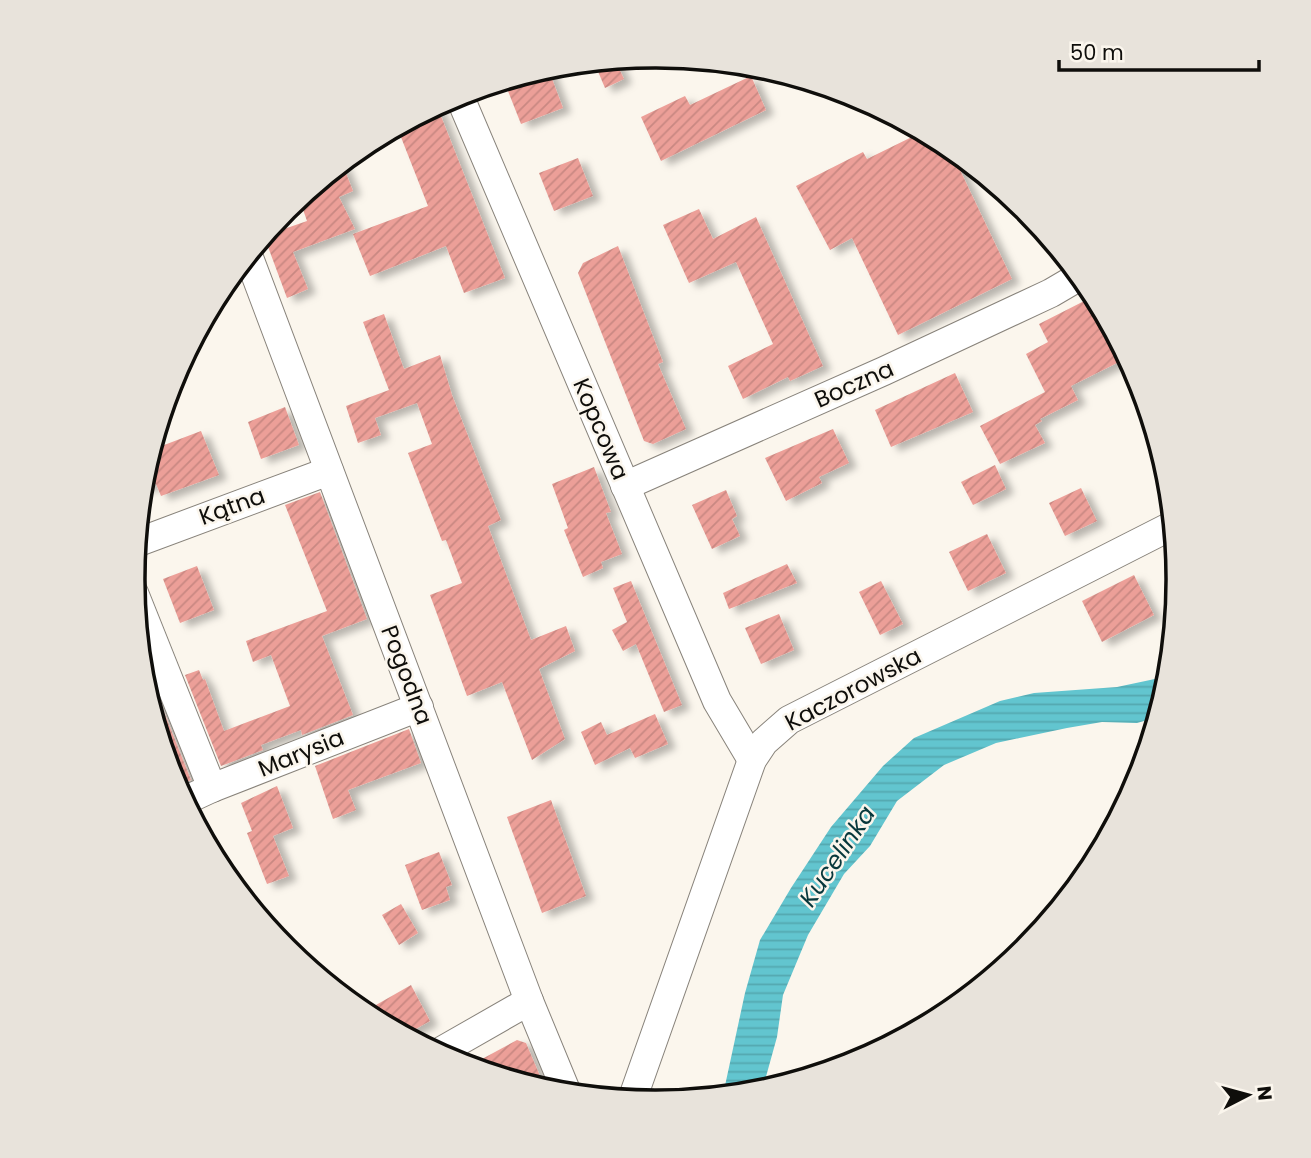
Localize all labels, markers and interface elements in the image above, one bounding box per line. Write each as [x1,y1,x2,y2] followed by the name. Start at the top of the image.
[1059,28,1258,72] scale bar
[1070,38,1124,67] text: 50 m
[809,352,899,416] street label: Boczna
[565,373,637,485] street label: Kopcowa
[195,479,269,533] street label: Kątna
[373,621,441,729] street label: Pogodna
[779,640,927,738] street label: Kaczorowska
[253,721,349,785] street label: Marysia
[791,799,883,913] water label: Kucelinka
[1213,1060,1283,1130] north arrow
[1250,1085,1279,1102] text: N

